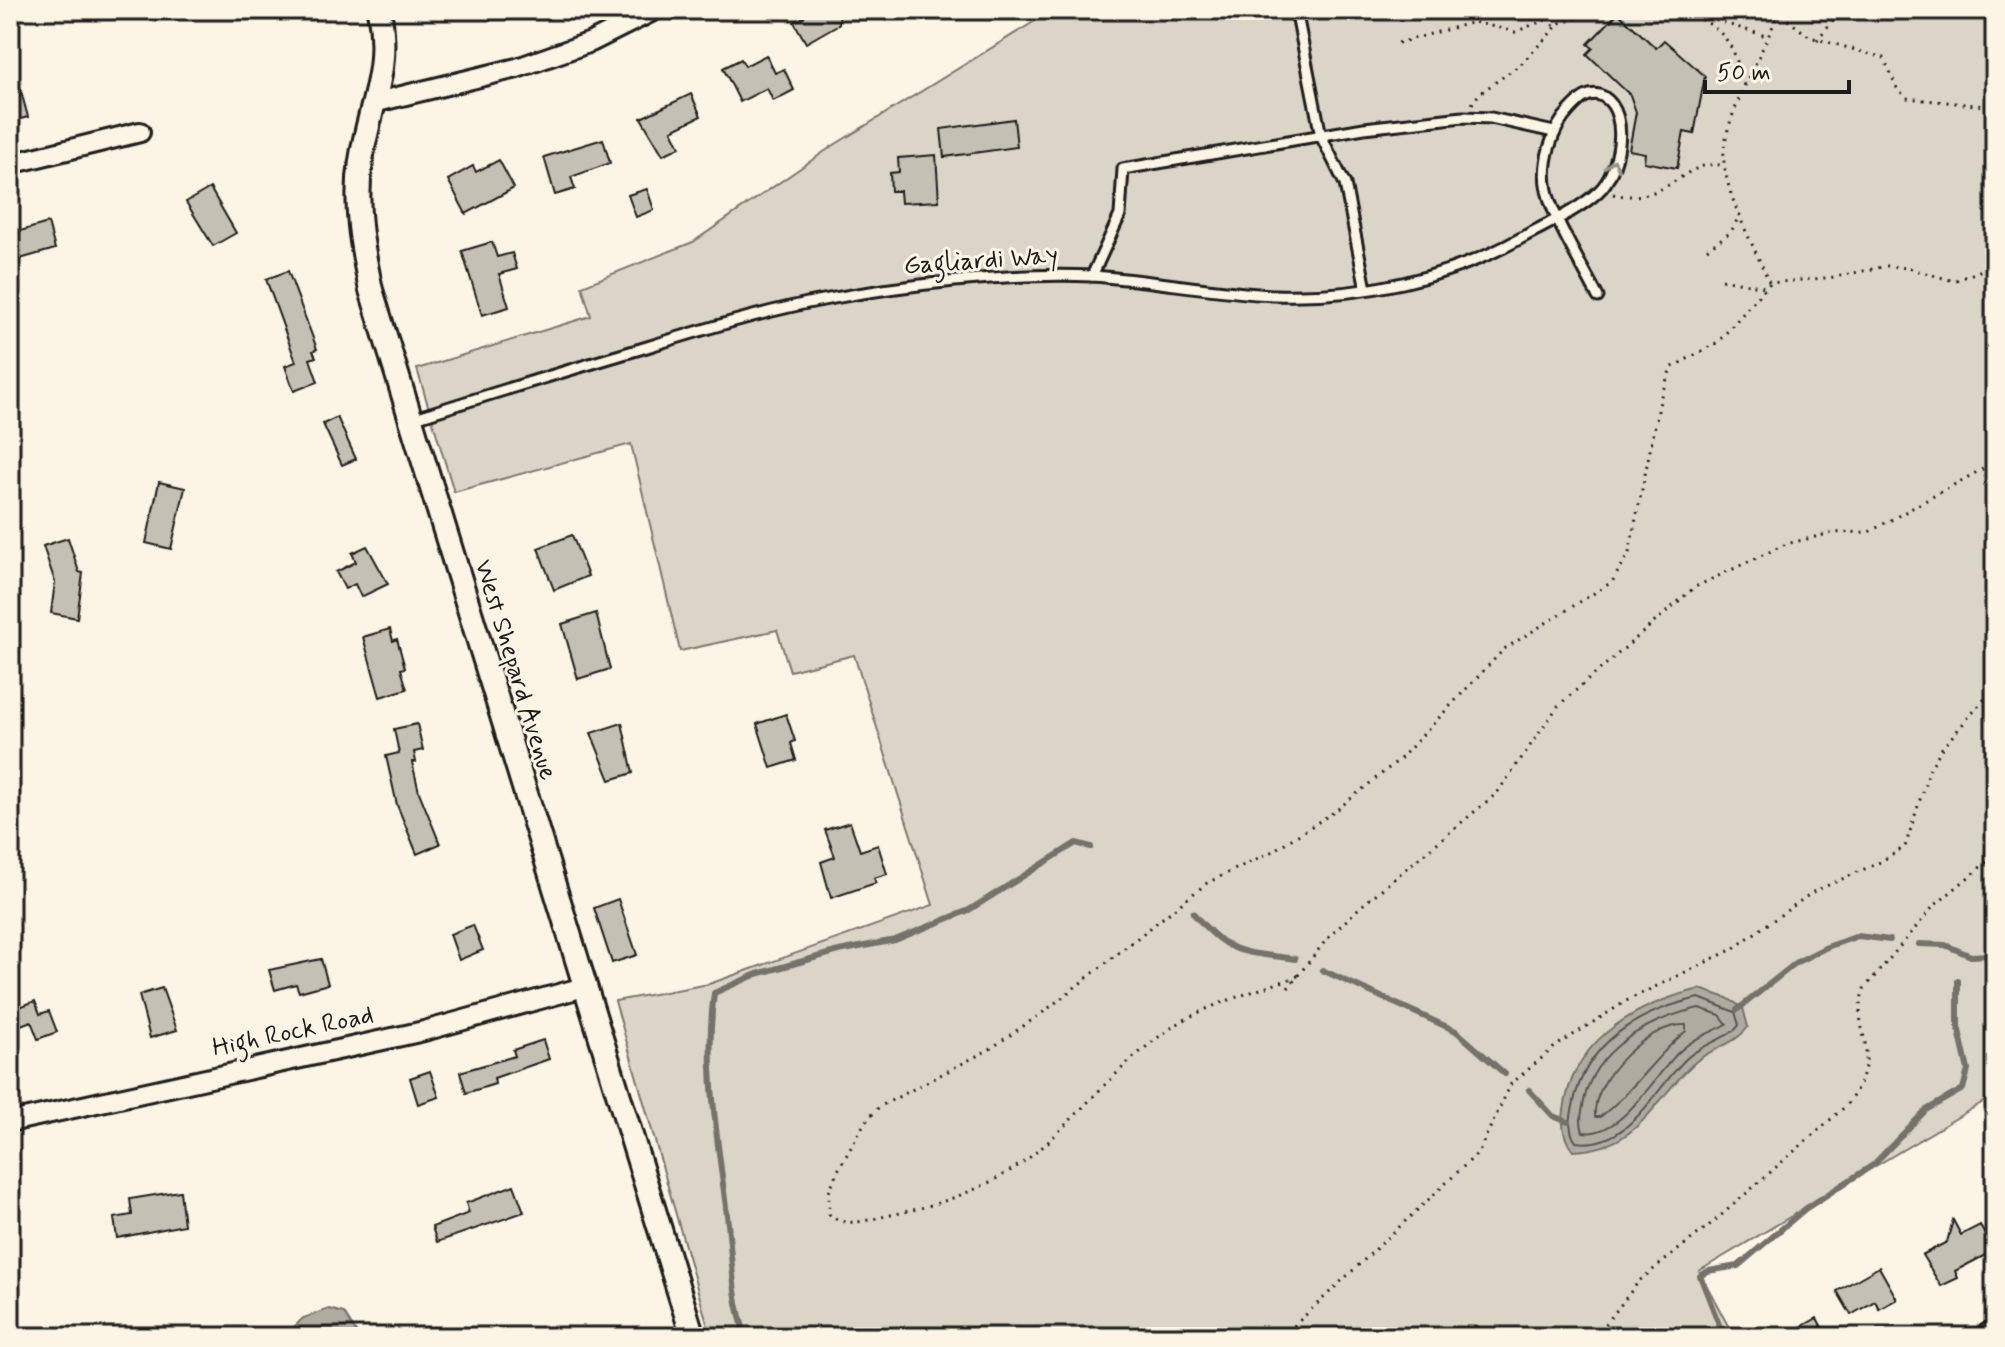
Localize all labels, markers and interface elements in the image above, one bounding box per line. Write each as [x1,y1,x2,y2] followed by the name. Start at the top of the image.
[1705,44,1849,94] scale bar
[1717,58,1771,89] text: 50 m
[1603,159,1620,173] one-way arrow
[903,239,1060,286] street label: Gagliardi Way
[465,556,565,784] street label: West Shepard Avenue
[209,998,377,1069] street label: High Rock Road

